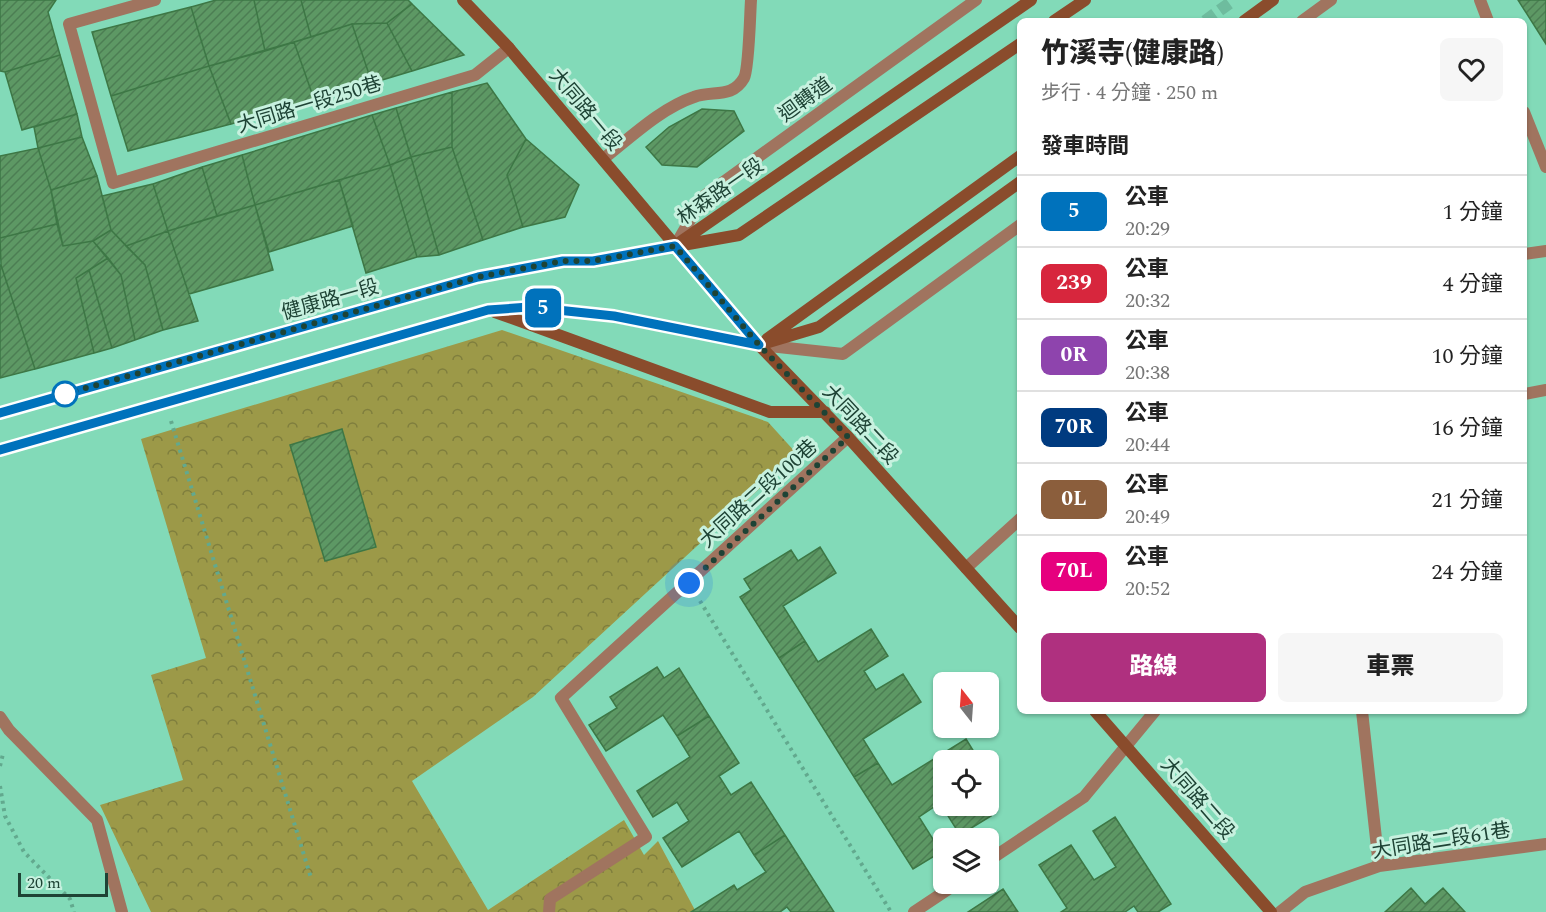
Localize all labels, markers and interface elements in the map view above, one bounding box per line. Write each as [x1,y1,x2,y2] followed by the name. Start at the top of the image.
[1041,32,1224,75] text: 竹溪寺(健康路)
[1440,38,1503,101] button: heart
[542,62,629,158] street label: 大同路一段
[233,69,385,141] street label: 大同路一段250巷
[773,70,839,130] street label: 迴轉道
[1041,78,1218,108] text: 步行 · 4 分鐘 · 250 m
[1041,130,1129,163] text: 發車時間
[671,151,770,233] street label: 林森路一段
[1125,181,1169,214] text: 公車
[1068,195,1080,227] text: 5
[1442,196,1503,229] text: 1 分鐘
[1125,214,1170,244] text: 20:29
[1125,253,1169,286] text: 公車
[1056,267,1092,299] text: 239
[1442,268,1503,301] text: 4 分鐘
[278,272,382,328] street label: 健康路一段
[1125,286,1170,316] text: 20:32
[524,288,562,328] line badge: 5
[537,292,549,324] text: 5
[1125,325,1169,358] text: 公車
[1060,339,1088,371] text: 0R
[1431,340,1503,373] text: 10 分鐘
[1125,358,1170,388] text: 20:38
[815,378,905,471] street label: 大同路二段
[52,381,78,407] unlabelled marker
[1125,397,1169,430] text: 公車
[1055,411,1093,443] text: 70R
[1431,412,1503,445] text: 16 分鐘
[1125,430,1170,460] text: 20:44
[693,432,824,555] street label: 大同路二段100巷
[1125,469,1169,502] text: 公車
[1061,483,1087,515] text: 0L
[1431,484,1503,517] text: 21 分鐘
[1125,502,1170,532] text: 20:49
[1125,541,1169,574] text: 公車
[1055,555,1093,587] text: 70L
[1431,556,1503,589] text: 24 分鐘
[674,568,704,598] your location
[1125,574,1170,604] text: 20:52
[1041,633,1266,702] button: 路線
[1278,633,1503,702] button: 車票
[933,672,999,738] north arrow
[933,672,999,894] map controls
[933,750,999,816] button: locate
[1153,751,1241,846] street label: 大同路二段
[1370,815,1513,867] street label: 大同路二段61巷
[933,828,999,894] button: layers
[18,870,108,898] scale bar
[27,871,61,895] text: 20 m

